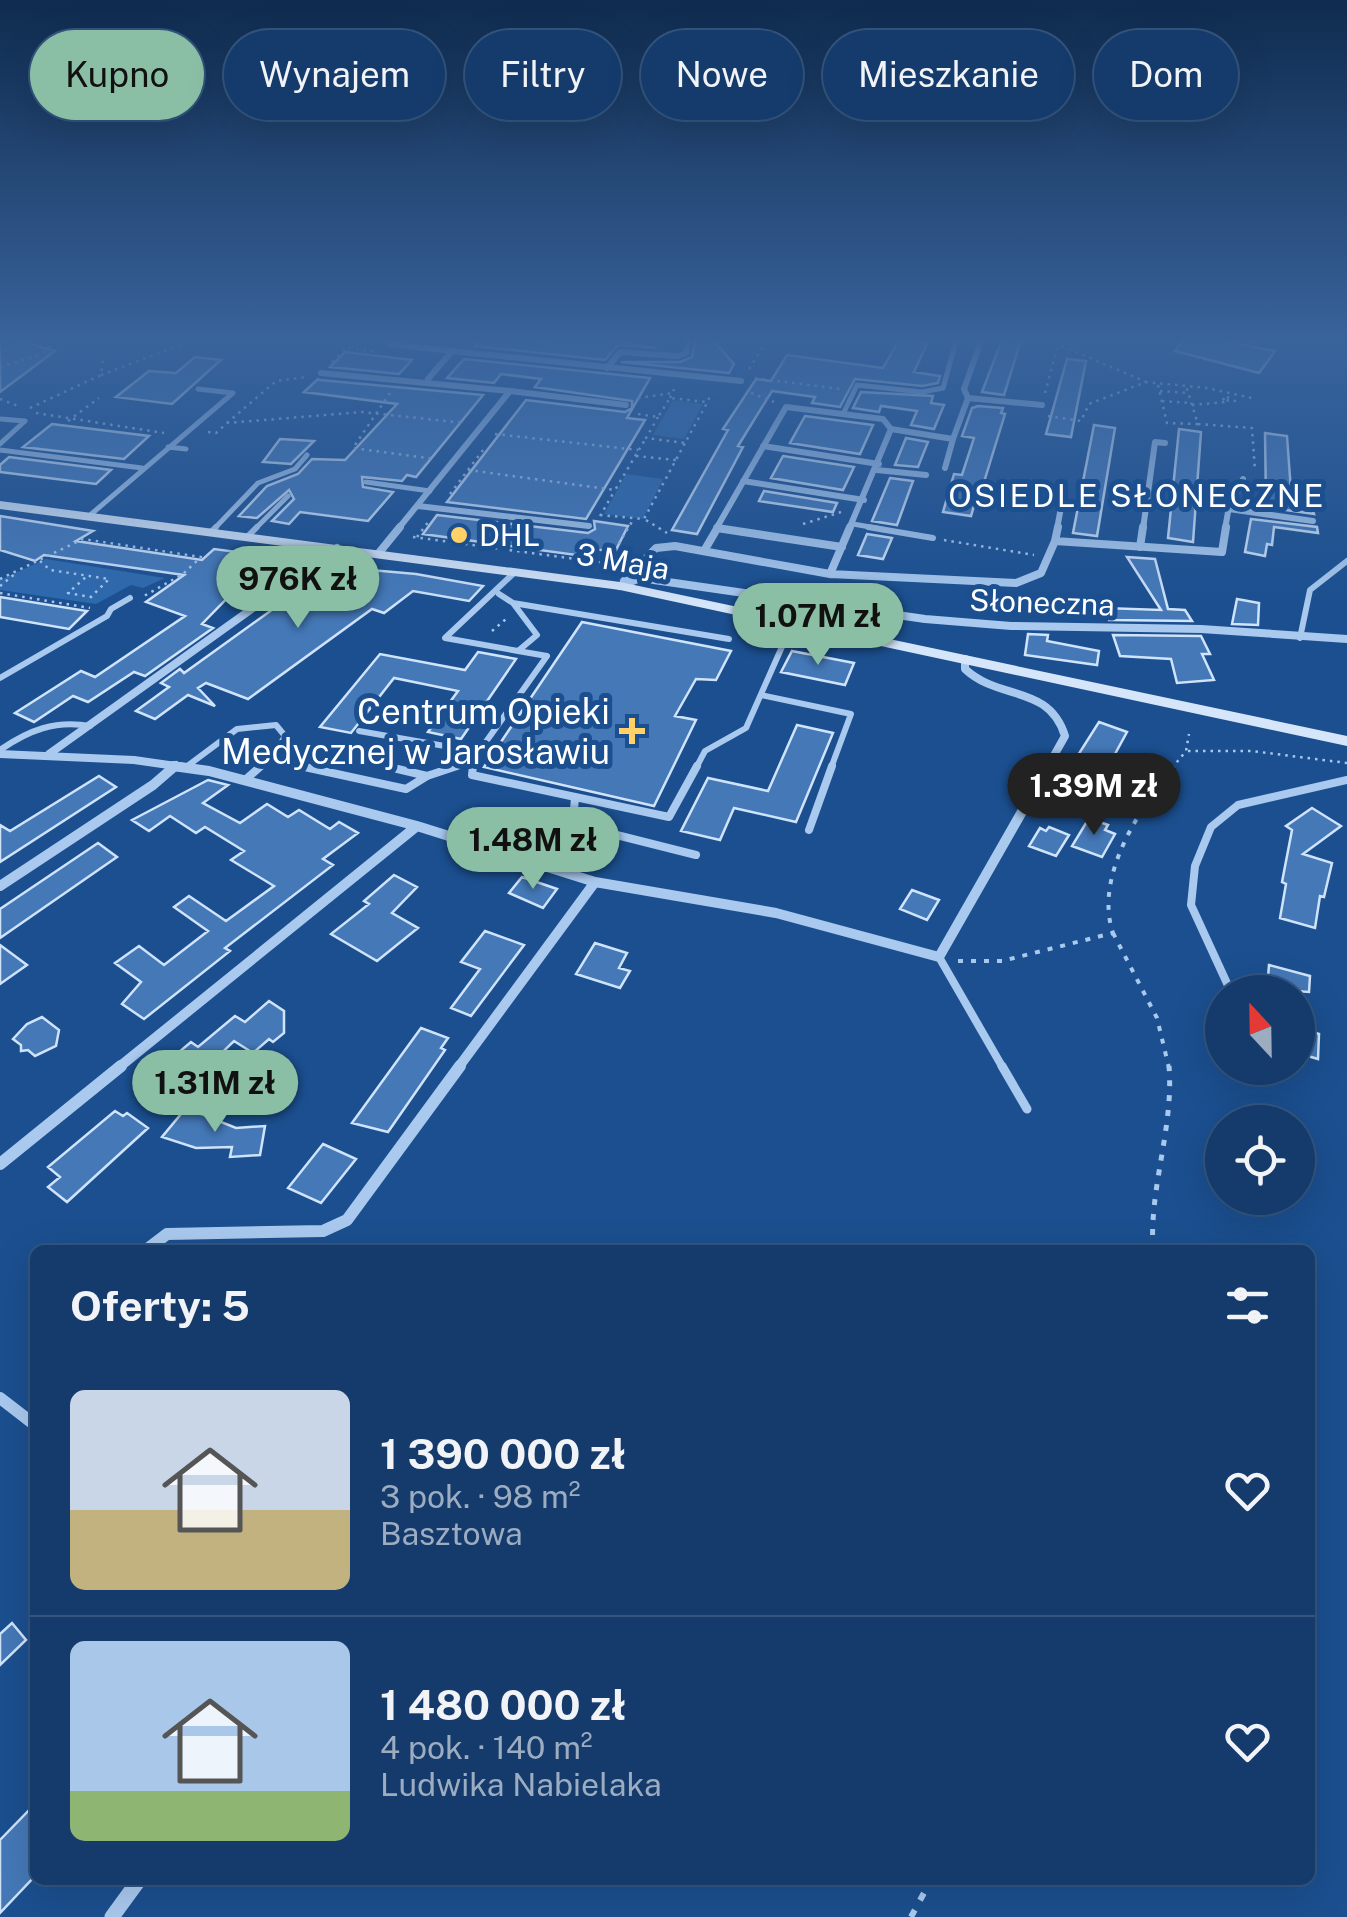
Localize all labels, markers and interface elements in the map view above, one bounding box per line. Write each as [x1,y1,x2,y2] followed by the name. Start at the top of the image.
[30,30,204,120] chip: Kupno
[224,30,445,120] chip: Wynajem
[465,30,621,120] chip: Filtry
[641,30,803,120] chip: Nowe
[823,30,1074,120] chip: Mieszkanie
[1094,30,1238,120] chip: Dom
[948,477,1326,514] district label: OSIEDLE SŁONECZNE
[479,517,540,553] place label: DHL
[448,524,470,546] marker: DHL
[574,535,672,587] street label: 3 Maja
[206,546,390,631] pin: 976K zł
[238,560,358,597] text: 976K zł
[969,581,1115,623] street label: Słoneczna
[715,583,921,668] pin: 1.07M zł
[755,597,881,634] text: 1.07M zł
[221,691,610,772] place label: Centrum Opieki Medycznej w Jarosławiu
[619,718,645,744] marker: Centrum Opieki Medycznej w Jarosławiu
[991,753,1197,838] pin: 1.39M zł
[1030,767,1158,804] text: 1.39M zł
[430,807,636,892] pin: 1.48M zł
[468,821,598,858] text: 1.48M zł
[1205,975,1315,1085] north arrow
[1205,975,1315,1215] map controls
[112,1050,318,1135] pin: 1.31M zł
[154,1064,276,1101] text: 1.31M zł
[1205,1105,1315,1215] button: locate
[1220,1278,1275,1333] icon: filters
[70,1281,250,1330] text: Oferty: 5
[380,1429,626,1478] text: 1 390 000 zł
[150,1430,270,1550] icon: home
[1220,1463,1275,1518] icon: heart
[380,1478,580,1515] text: 3 pok. · 98 m²
[380,1515,523,1552] text: Basztowa
[380,1680,626,1729] text: 1 480 000 zł
[150,1681,270,1801] icon: home
[1220,1714,1275,1769] icon: heart
[380,1729,593,1766] text: 4 pok. · 140 m²
[380,1766,662,1803] text: Ludwika Nabielaka

